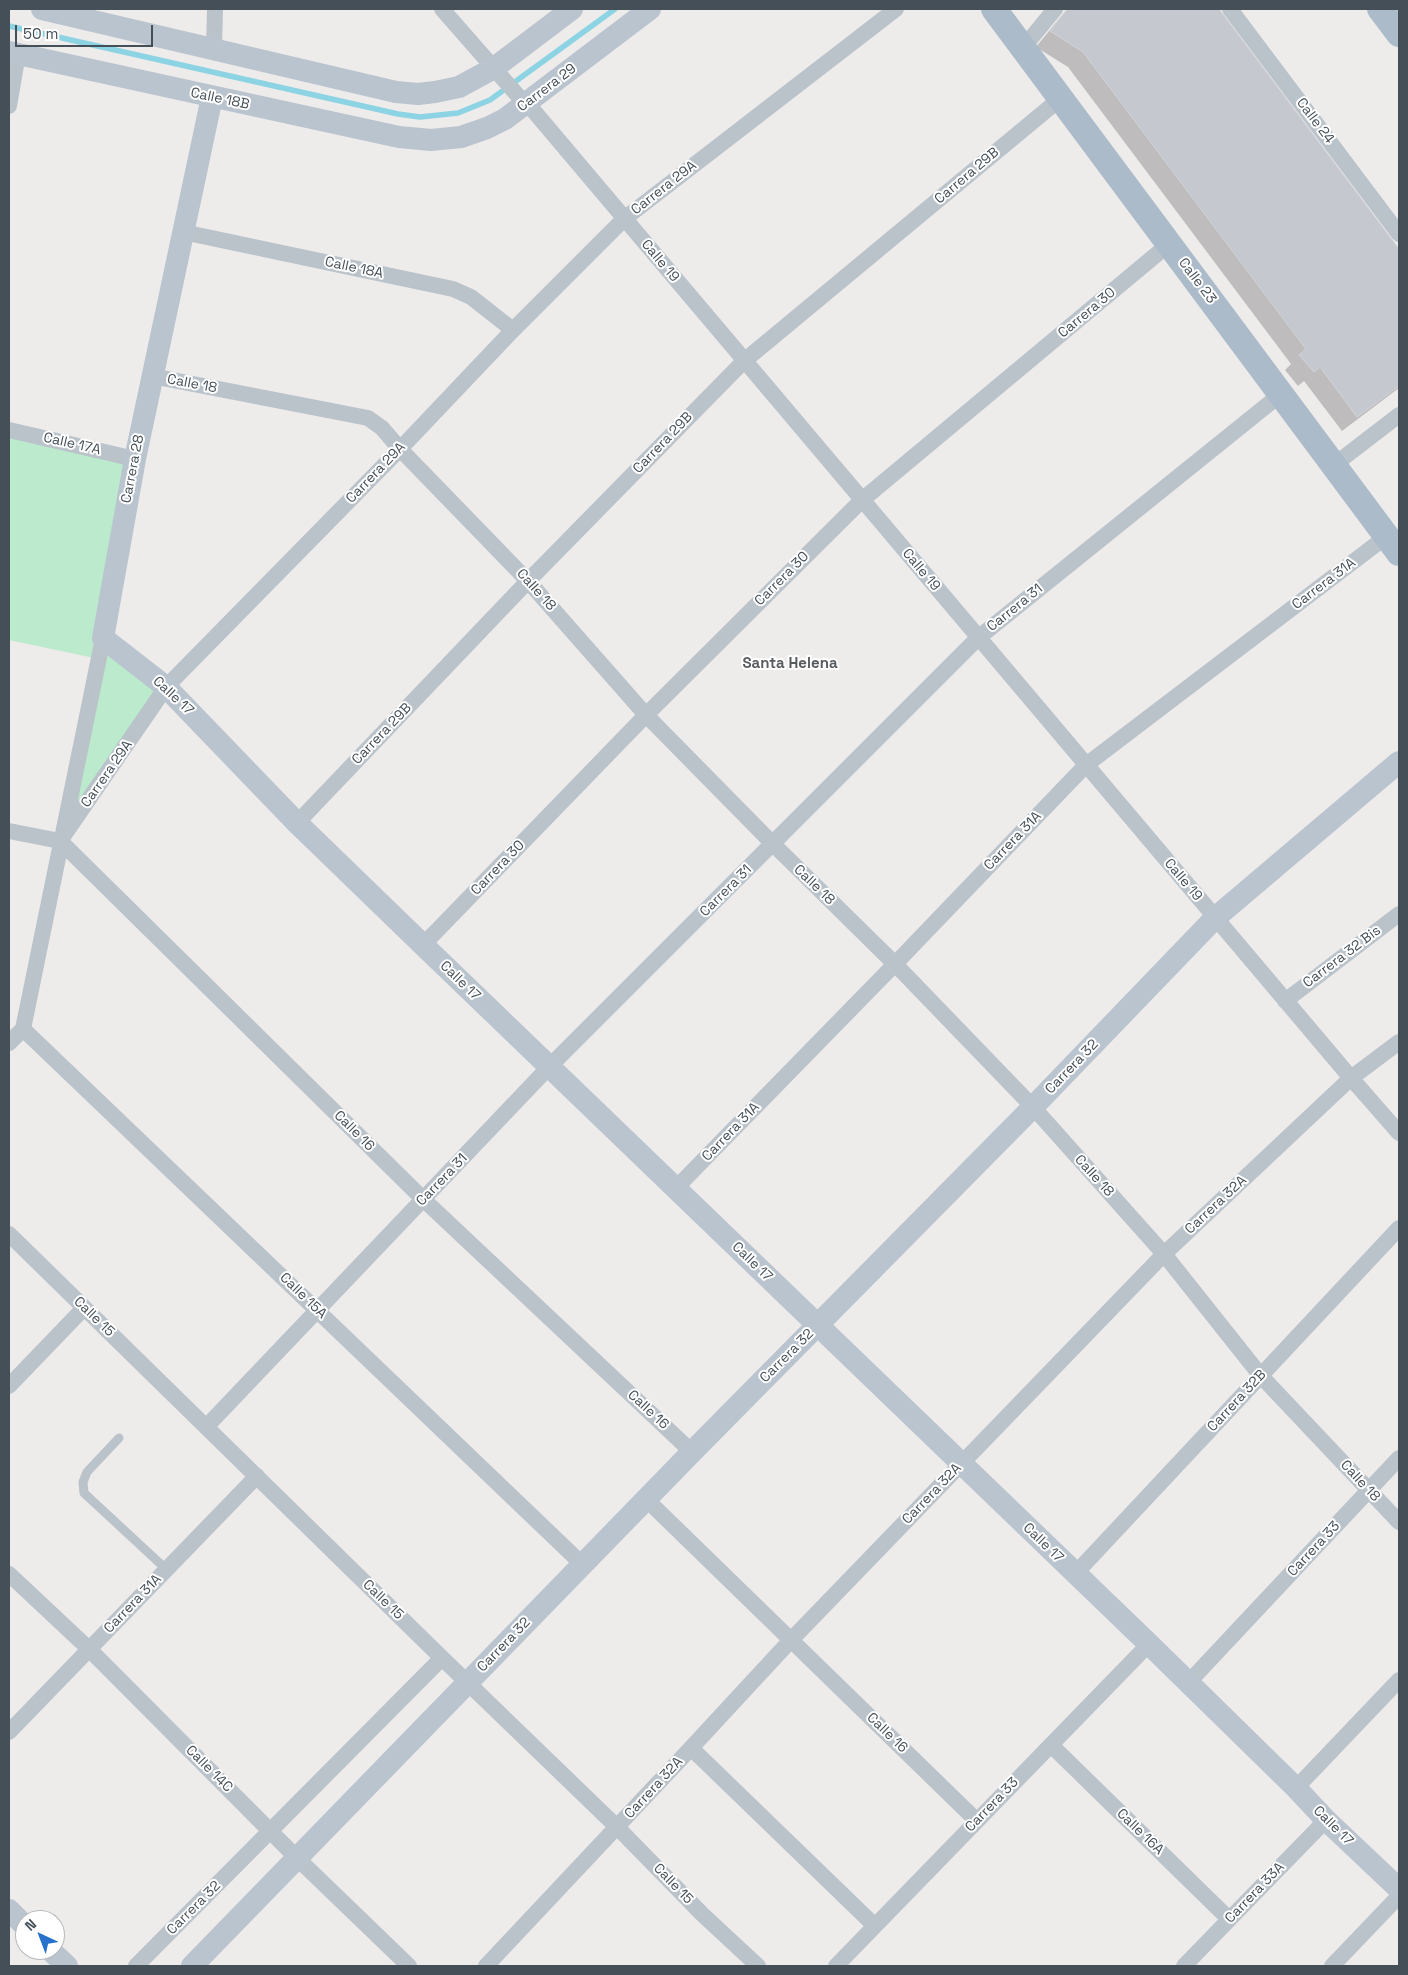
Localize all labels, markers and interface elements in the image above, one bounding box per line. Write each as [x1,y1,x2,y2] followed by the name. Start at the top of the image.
[18,15,155,47] scale bar
[23,24,58,43] text: 50 m
[514,60,580,116] street label: Carrera 29
[189,85,251,113] street label: Calle 18B
[1292,95,1338,147] street label: Calle 24
[932,144,1002,208] street label: Carrera 29B
[628,157,700,219] street label: Carrera 29A
[637,236,683,286] street label: Calle 19
[323,254,385,282] street label: Calle 18A
[1174,255,1220,307] street label: Calle 23
[1055,284,1119,342] street label: Carrera 30
[166,371,218,397] street label: Calle 18
[630,409,696,477] street label: Carrera 29B
[42,429,102,459] street label: Calle 17A
[118,433,148,505] street label: Carrera 28
[343,439,409,507] street label: Carrera 29A
[898,545,944,595] street label: Calle 19
[751,548,813,610] street label: Carrera 30
[1289,555,1359,613] street label: Carrera 31A
[513,566,559,614] street label: Calle 18
[984,581,1046,635] street label: Carrera 31
[742,655,838,673] district label: Santa Helena
[149,673,197,719] street label: Calle 17
[349,700,415,768] street label: Carrera 29B
[78,737,136,811] street label: Carrera 29A
[981,808,1045,874] street label: Carrera 31A
[468,837,528,899] street label: Carrera 30
[1160,855,1206,905] street label: Calle 19
[790,861,838,909] street label: Calle 18
[697,862,755,920] street label: Carrera 31
[1300,922,1384,992] street label: Carrera 32 Bis
[436,958,484,1004] street label: Calle 17
[1042,1036,1102,1098] street label: Carrera 32
[699,1099,763,1165] street label: Carrera 31A
[330,1107,378,1155] street label: Calle 16
[413,1150,471,1210] street label: Carrera 31
[1071,1152,1117,1200] street label: Calle 18
[1182,1172,1250,1238] street label: Carrera 32A
[728,1239,776,1285] street label: Calle 17
[276,1270,330,1322] street label: Calle 15A
[70,1294,118,1340] street label: Calle 15
[757,1326,817,1386] street label: Carrera 32
[1204,1367,1270,1435] street label: Carrera 32B
[624,1387,672,1433] street label: Calle 16
[1337,1457,1383,1505] street label: Calle 18
[899,1460,965,1528] street label: Carrera 32A
[1284,1518,1344,1580] street label: Carrera 33
[1019,1520,1067,1566] street label: Calle 17
[101,1571,165,1637] street label: Carrera 31A
[359,1577,407,1623] street label: Calle 15
[474,1614,534,1676] street label: Carrera 32
[863,1710,911,1756] street label: Calle 16
[182,1742,236,1796] street label: Calle 14C
[621,1754,687,1822] street label: Carrera 32A
[962,1774,1022,1836] street label: Carrera 33
[1310,1803,1356,1849] street label: Calle 17
[1113,1805,1167,1859] street label: Calle 16A
[1222,1859,1288,1927] street label: Carrera 33A
[650,1860,696,1908] street label: Calle 15
[164,1878,224,1938] street label: Carrera 32
[15,1910,65,1960] north arrow
[21,1915,40,1935] text: N

